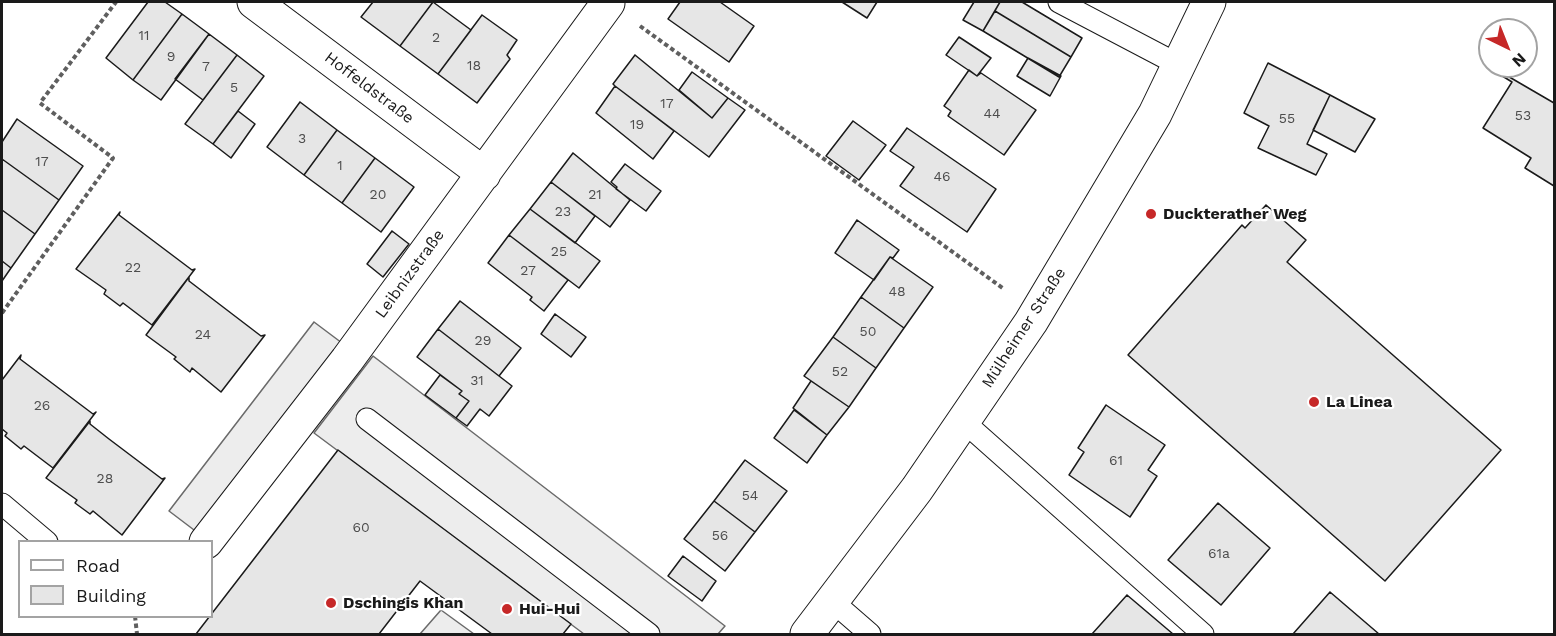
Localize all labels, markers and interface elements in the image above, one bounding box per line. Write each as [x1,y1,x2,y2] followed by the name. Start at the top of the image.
[1478,18,1538,78] north arrow
[139,28,149,44] house number: 11
[432,30,440,46] house number: 2
[320,48,418,128] street label: Hoffeldstraße
[167,49,175,65] house number: 9
[1508,49,1530,71] text: N
[467,58,481,74] house number: 18
[202,59,210,75] house number: 7
[230,80,238,96] house number: 5
[660,96,674,112] house number: 17
[983,106,1001,122] house number: 44
[1515,108,1531,124] house number: 53
[1279,111,1295,127] house number: 55
[630,117,644,133] house number: 19
[298,131,306,147] house number: 3
[35,154,49,170] house number: 17
[337,158,343,174] house number: 1
[933,169,951,185] house number: 46
[370,187,386,203] house number: 20
[588,187,602,203] house number: 21
[555,204,571,220] house number: 23
[1163,204,1307,224] place label: Duckterather Weg
[1144,207,1158,221] marker: Duckterather Weg
[371,226,449,322] street label: Leibnizstraße
[551,244,567,260] house number: 25
[125,260,141,276] house number: 22
[520,263,536,279] house number: 27
[978,264,1070,392] street label: Mülheimer Straße
[888,284,906,300] house number: 48
[860,324,876,340] house number: 50
[195,327,211,343] house number: 24
[475,333,491,349] house number: 29
[832,364,848,380] house number: 52
[470,373,484,389] house number: 31
[1326,392,1392,412] place label: La Linea
[1307,395,1321,409] marker: La Linea
[34,398,50,414] house number: 26
[1109,453,1123,469] house number: 61
[97,471,113,487] house number: 28
[742,488,758,504] house number: 54
[352,520,370,536] house number: 60
[712,528,728,544] house number: 56
[18,540,213,618] legend
[1208,546,1230,562] house number: 61a
[76,555,120,576] text: Road
[76,585,146,606] text: Building
[343,593,463,613] place label: Dschingis Khan
[324,596,338,610] marker: Dschingis Khan
[519,599,580,619] place label: Hui-Hui
[500,602,514,616] marker: Hui-Hui

